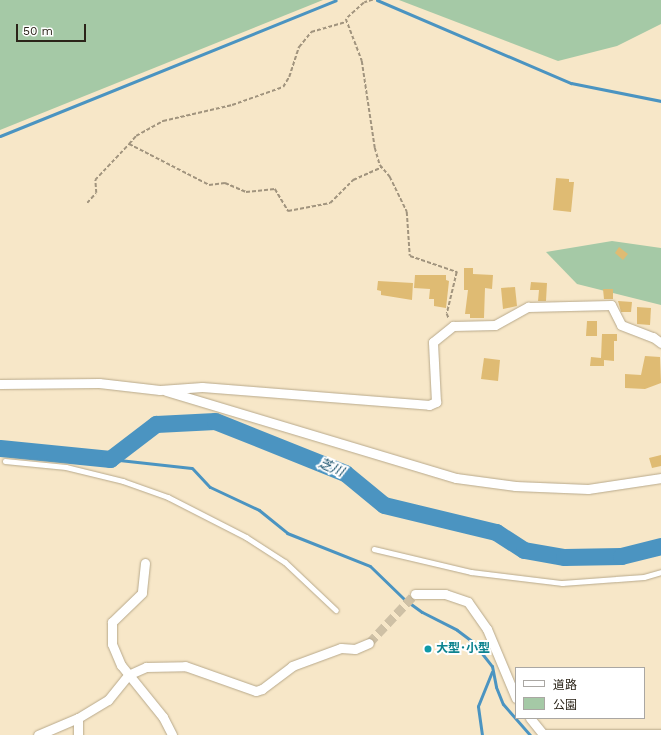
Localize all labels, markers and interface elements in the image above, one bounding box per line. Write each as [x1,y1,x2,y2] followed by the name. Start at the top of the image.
[18,16,88,42] scale bar
[23,24,53,38] text: 50 m
[316,456,346,480] water label: 芝川
[436,642,490,656] place label: 大型･小型
[423,644,433,654] marker: 大型･小型
[515,667,645,719] legend
[553,678,577,692] text: 道路
[553,698,577,712] text: 公園

